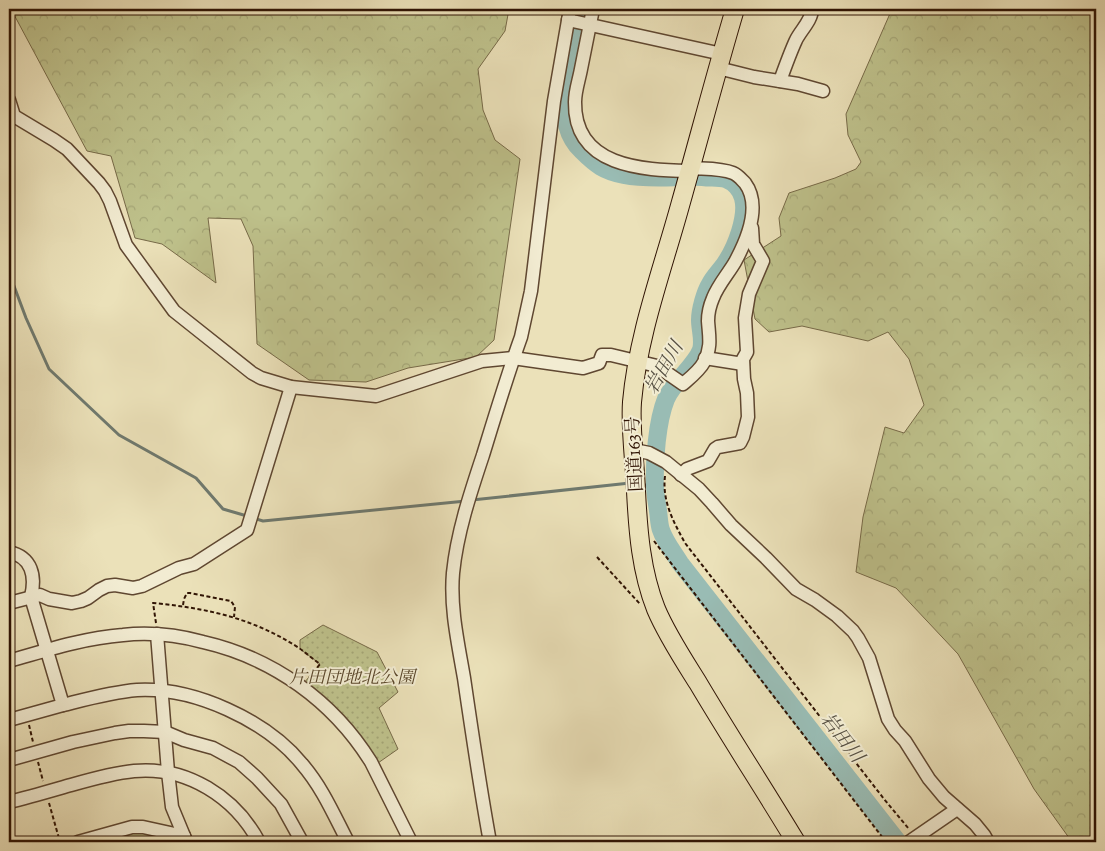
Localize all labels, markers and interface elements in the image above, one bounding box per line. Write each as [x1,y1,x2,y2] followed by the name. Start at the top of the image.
[638,335,690,399] water label: 岩田川
[620,415,648,493] street label: 国道163号
[289,665,418,689] park label: 片田団地北公園
[814,707,871,770] water label: 岩田川

